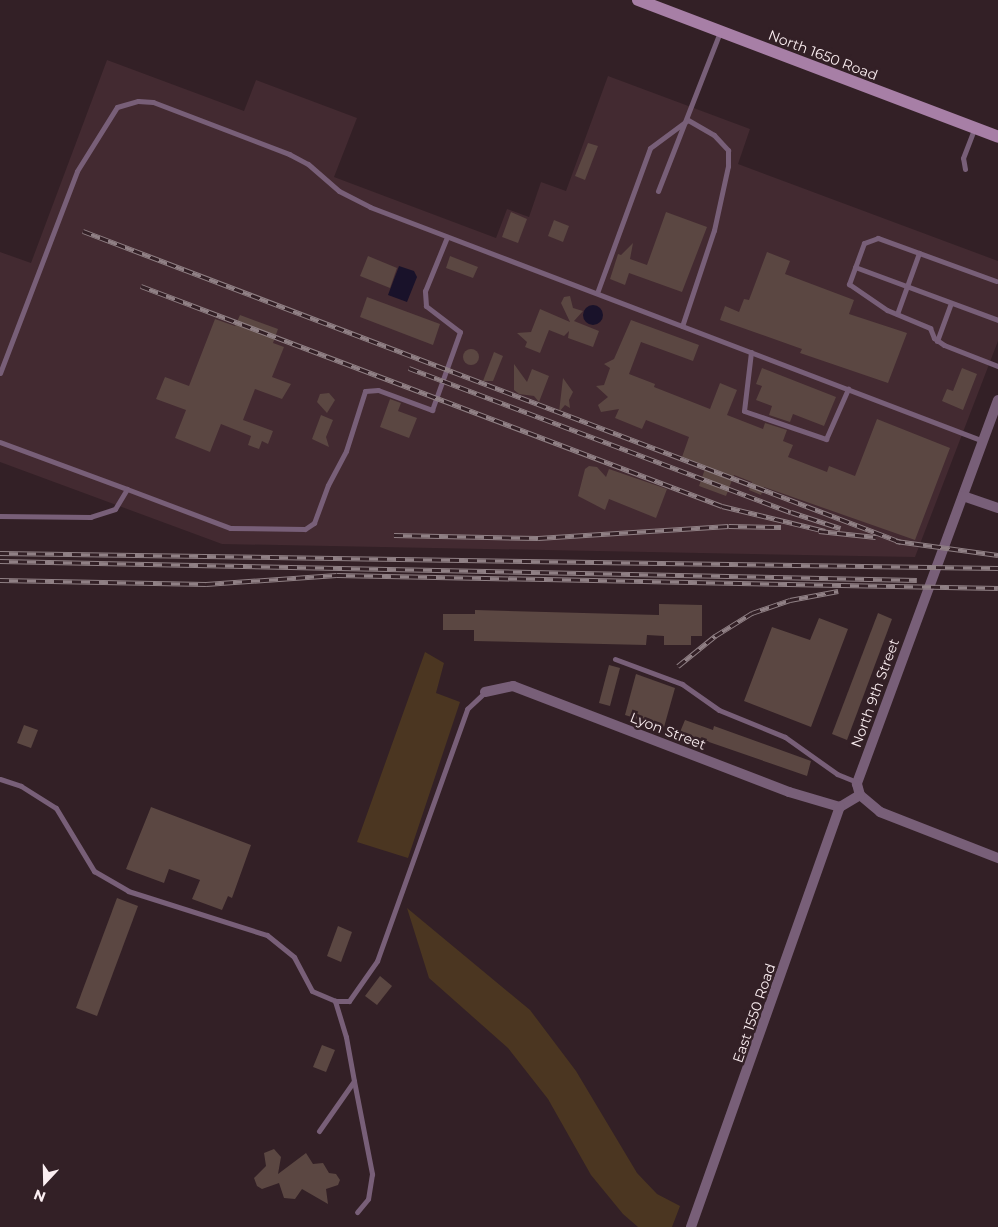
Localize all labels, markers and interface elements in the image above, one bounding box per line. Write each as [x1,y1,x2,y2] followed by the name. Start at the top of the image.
[766,26,880,84] street label: North 1650 Road
[848,636,902,750] street label: North 9th Street
[628,709,708,753] street label: Lyon Street
[729,961,779,1065] street label: East 1550 Road
[20,1157,70,1207] north arrow
[31,1186,48,1206] text: N

